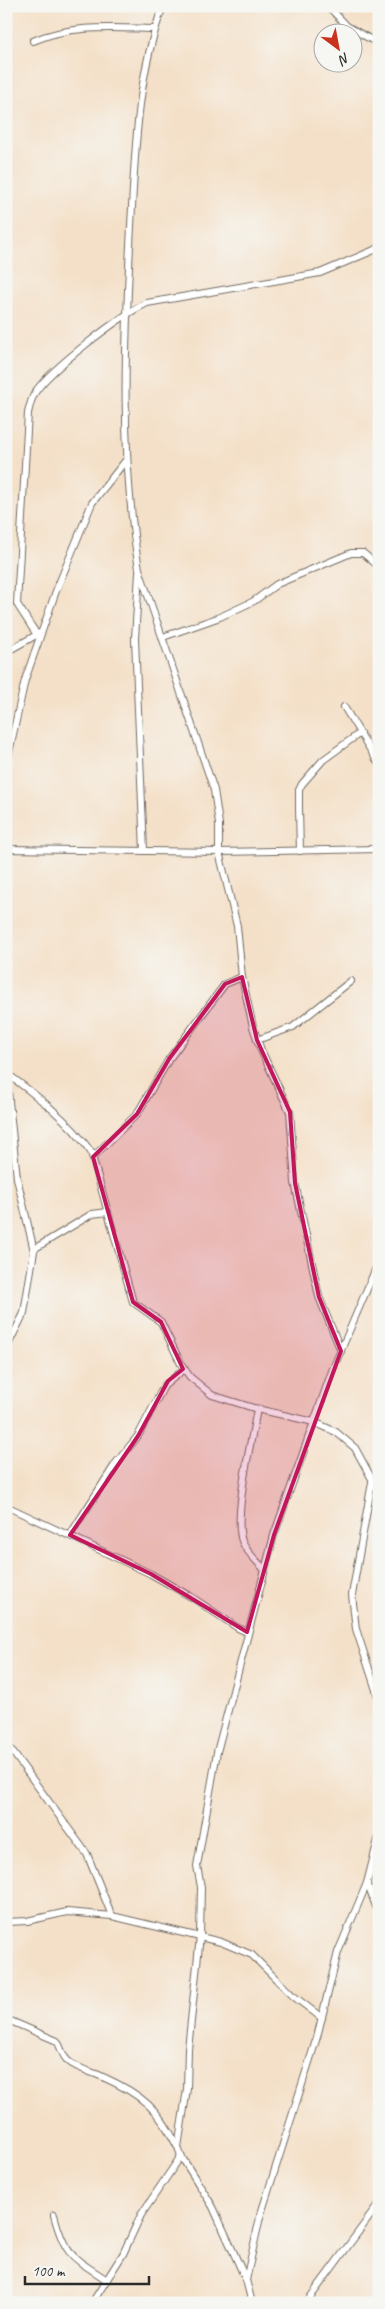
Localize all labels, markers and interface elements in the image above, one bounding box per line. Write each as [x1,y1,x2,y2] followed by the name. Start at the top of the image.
[312,22,362,72] north arrow
[334,49,353,69] text: N
[25,2254,149,2286] scale bar
[32,2262,66,2281] text: 100 m

